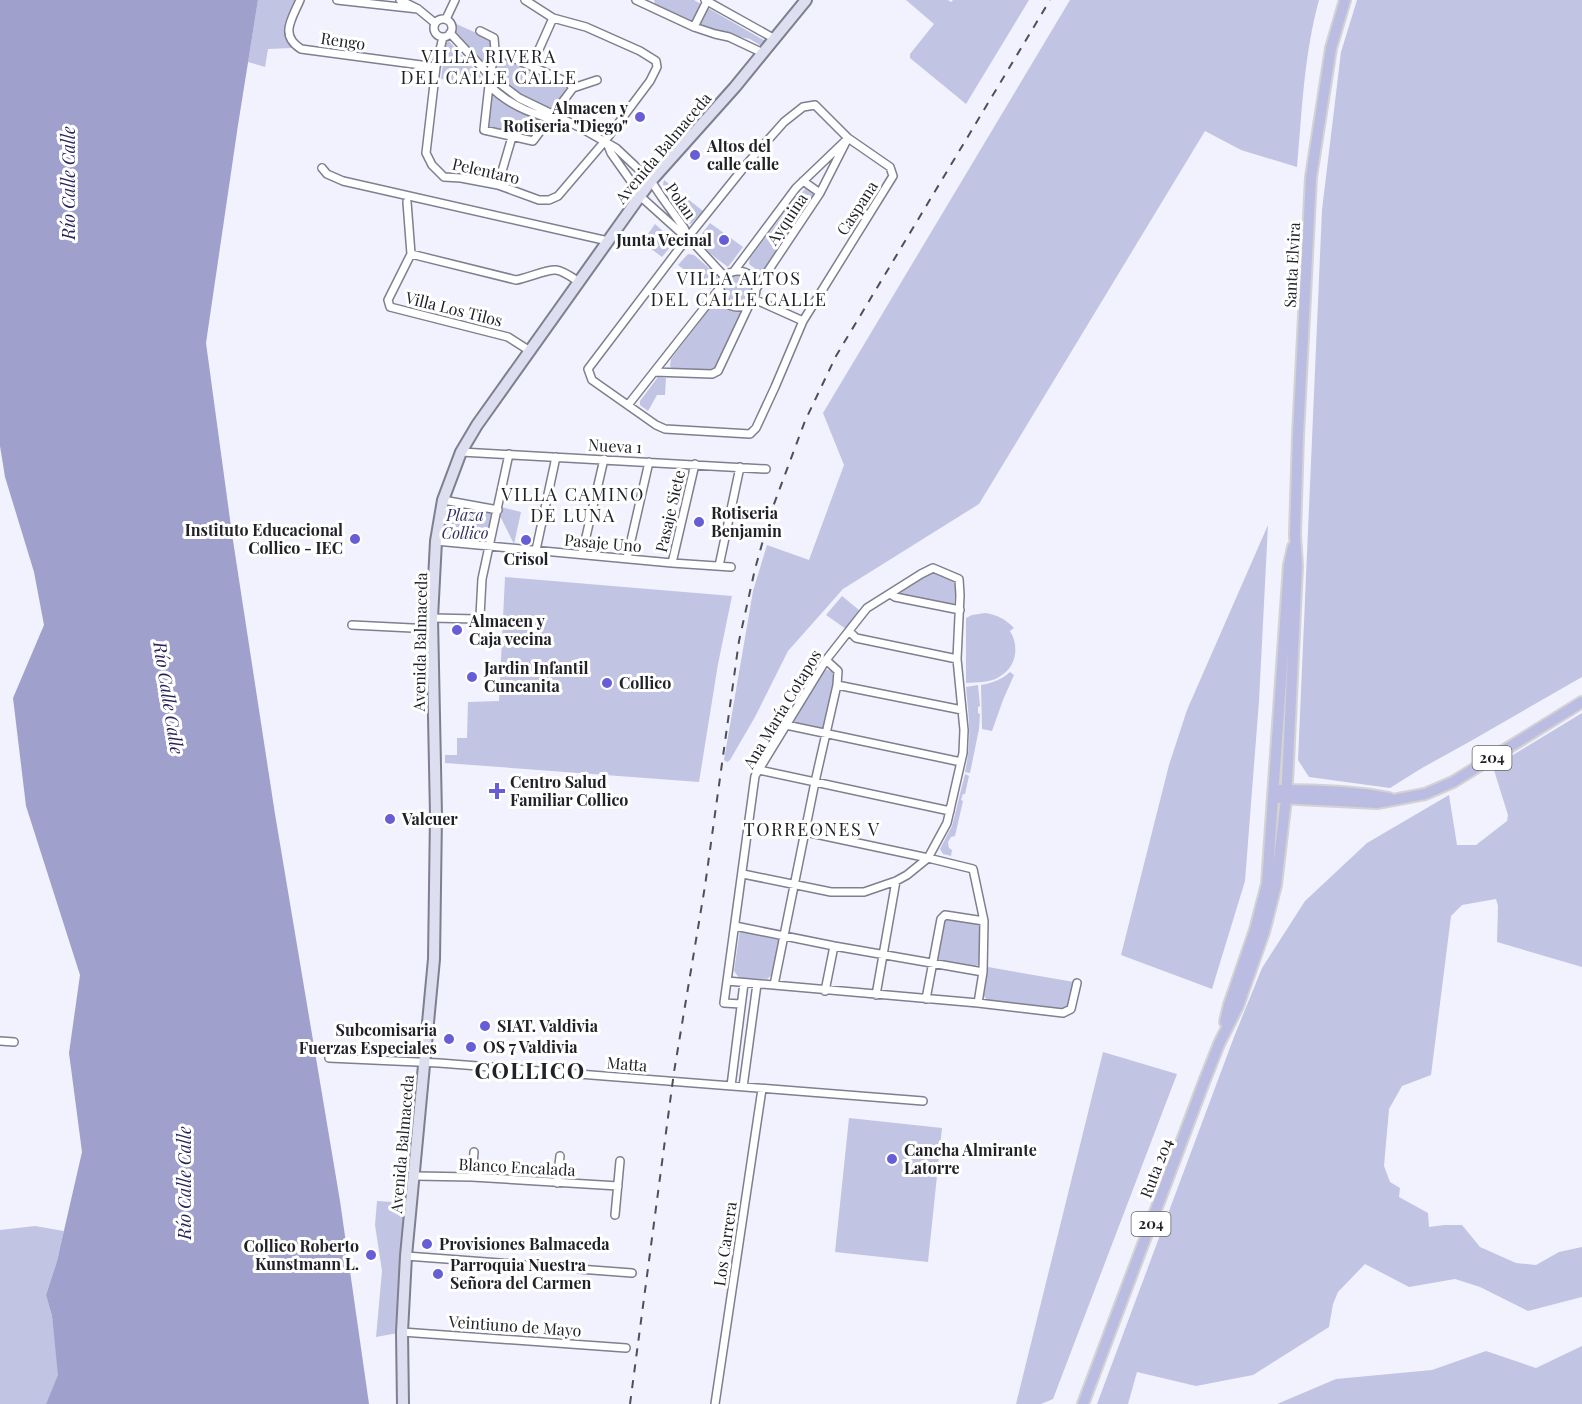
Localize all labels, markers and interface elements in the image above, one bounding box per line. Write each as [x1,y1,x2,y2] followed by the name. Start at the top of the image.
[319,27,367,54] street label: Rengo
[401,44,577,89] district label: VILLA RIVERA DEL CALLE CALLE
[609,88,715,208] street label: Avenida Balmaceda
[503,97,629,136] place label: Almacen y Rotiseria "Diego"
[633,110,647,124] marker: Almacen y Rotiseria "Diego"
[56,126,80,241] water label: Río Calle Calle
[706,135,779,174] place label: Altos del calle calle
[688,148,702,162] marker: Altos del calle calle
[450,153,522,189] street label: Pelentaro
[831,176,882,239] street label: Caspana
[661,178,702,223] street label: Polan
[761,189,812,250] street label: Ayquina
[1279,222,1304,308] street label: Santa Elvira
[615,229,712,250] place label: Junta Vecinal
[717,233,731,247] marker: Junta Vecinal
[651,266,827,311] district label: VILLA ALTOS DEL CALLE CALLE
[403,286,505,331] street label: Villa Los Tilos
[588,434,643,457] street label: Nueva 1
[650,468,689,554] street label: Pasaje Siete
[500,482,645,527] district label: VILLA CAMINO DE LUNA
[711,502,782,541] place label: Rotiseria Benjamin
[442,504,489,543] park label: Plaza Collico
[692,515,706,529] marker: Rotiseria Benjamin
[185,519,343,558] place label: Instituto Educacional Collico - IEC
[563,529,643,556] street label: Pasaje Uno
[348,532,362,546] marker: Instituto Educacional Collico - IEC
[519,533,533,547] marker: Crisol
[503,548,549,569] place label: Crisol
[408,572,431,713] street label: Avenida Balmaceda
[468,610,553,649] place label: Almacen y Caja vecina
[450,623,464,637] marker: Almacen y Caja vecina
[148,639,190,756] water label: Río Calle Calle
[737,645,825,773] street label: Ana María Cotapos
[483,657,588,696] place label: Jardin Infantil Cuncanita
[465,670,479,684] marker: Jardin Infantil Cuncanita
[619,672,671,693] place label: Collico
[600,676,614,690] marker: Collico
[1472,746,1512,770] road number: 204
[510,771,628,810] place label: Centro Salud Familiar Collico
[488,782,506,800] marker: Centro Salud Familiar Collico
[401,808,458,829] place label: Valcuer
[383,812,397,826] marker: Valcuer
[744,817,880,841] district label: TORREONES V
[497,1015,599,1036] place label: SIAT. Valdivia
[299,1019,438,1058] place label: Subcomisaria Fuerzas Especiales
[478,1019,492,1033] marker: SIAT. Valdivia
[442,1032,456,1046] marker: Subcomisaria Fuerzas Especiales
[483,1036,578,1057] place label: OS 7 Valdivia
[464,1040,478,1054] marker: OS 7 Valdivia
[606,1051,648,1076] street label: Matta
[474,1055,586,1085] district label: COLLICO
[385,1074,418,1215] street label: Avenida Balmaceda
[172,1126,196,1241] water label: Río Calle Calle
[1135,1135,1177,1201] street label: Ruta 204
[904,1139,1037,1178] place label: Cancha Almirante Latorre
[885,1152,899,1166] marker: Cancha Almirante Latorre
[458,1153,576,1180] street label: Blanco Encalada
[708,1200,741,1288] street label: Los Carrera
[1132,1212,1170,1236] road number: 204
[439,1233,610,1254] place label: Provisiones Balmaceda
[244,1235,359,1274] place label: Collico Roberto Kunstmann L.
[420,1237,434,1251] marker: Provisiones Balmaceda
[364,1248,378,1262] marker: Collico Roberto Kunstmann L.
[450,1254,591,1293] place label: Parroquia Nuestra Señora del Carmen
[431,1267,445,1281] marker: Parroquia Nuestra Señora del Carmen
[447,1310,582,1341] street label: Veintiuno de Mayo

